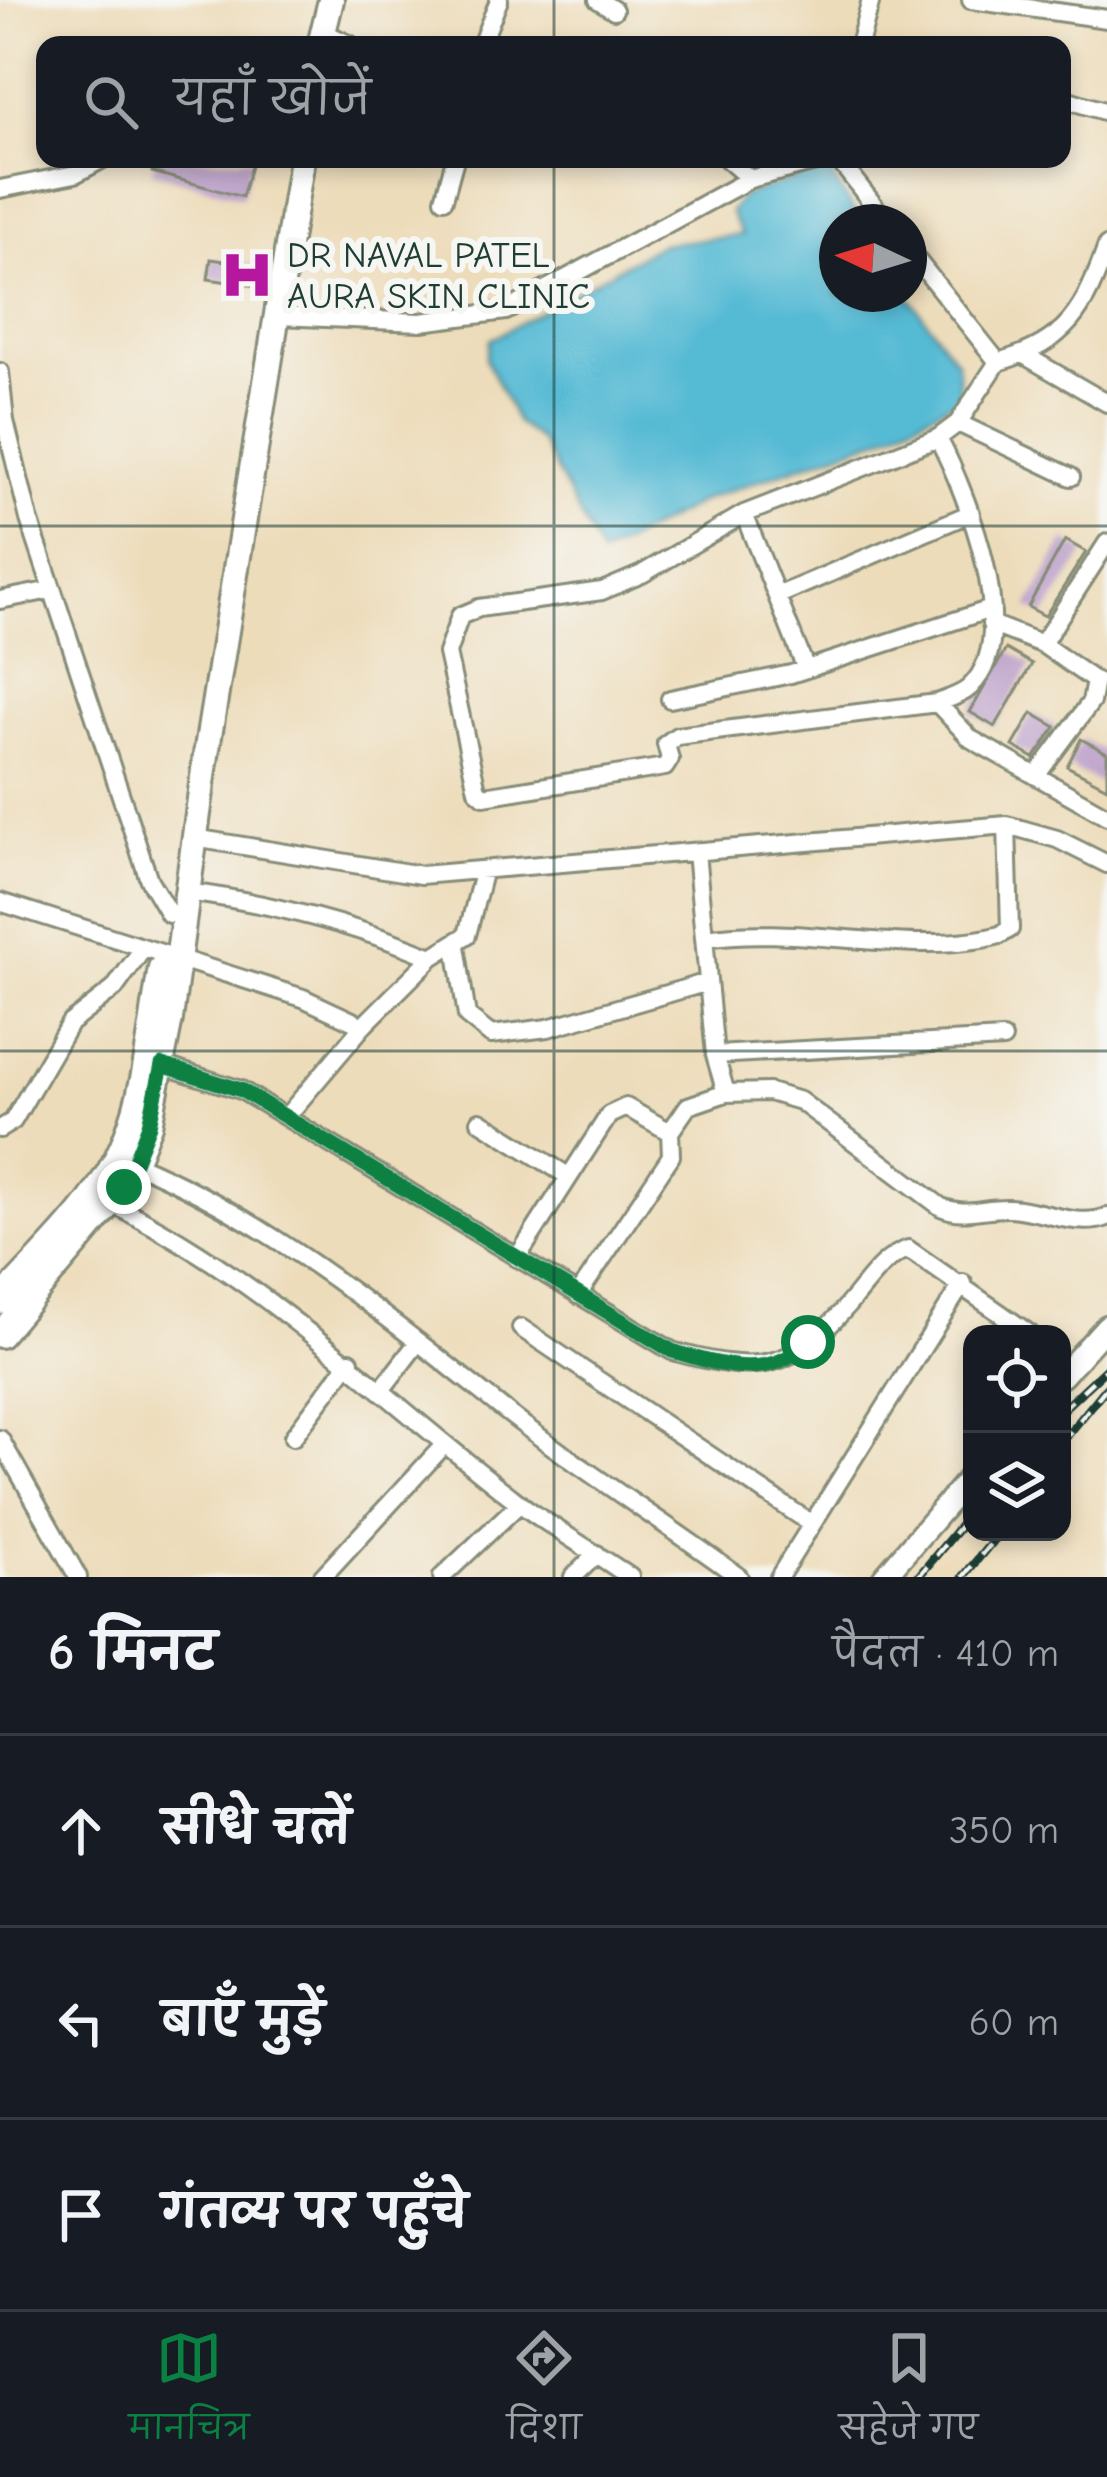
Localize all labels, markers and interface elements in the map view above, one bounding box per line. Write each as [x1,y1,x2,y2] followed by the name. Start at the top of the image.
[36,36,1071,168] search box
[78,69,144,135] icon: search
[174,73,371,125] text: यहाँ खोजें
[819,204,927,312] north arrow
[287,235,590,317] place label: DR NAVAL PATEL AURA SKIN CLINIC
[218,246,276,304] hospital icon: DR NAVAL PATEL AURA SKIN CLINIC
[97,1160,151,1214] route end
[781,1315,835,1369] route start
[963,1325,1071,1541] map controls
[963,1325,1071,1433] button: locate
[963,1433,1071,1541] button: layers
[48,1623,217,1682] text: 6 मिनट
[833,1631,1059,1676] text: पैदल · 410 m
[48,1798,114,1864] icon: ahead
[162,1802,351,1854] text: सीधे चलें
[949,1808,1059,1853] text: 350 m
[48,1990,114,2056] icon: left
[162,1994,325,2046] text: बाएँ मुड़ें
[969,2000,1059,2045] text: 60 m
[48,2182,114,2248] icon: arrive
[162,2186,468,2238] text: गंतव्य पर पहुँचे
[129,2325,250,2464] tab: मानचित्र
[507,2325,582,2464] tab: दिशा
[839,2325,978,2464] tab: सहेजे गए

